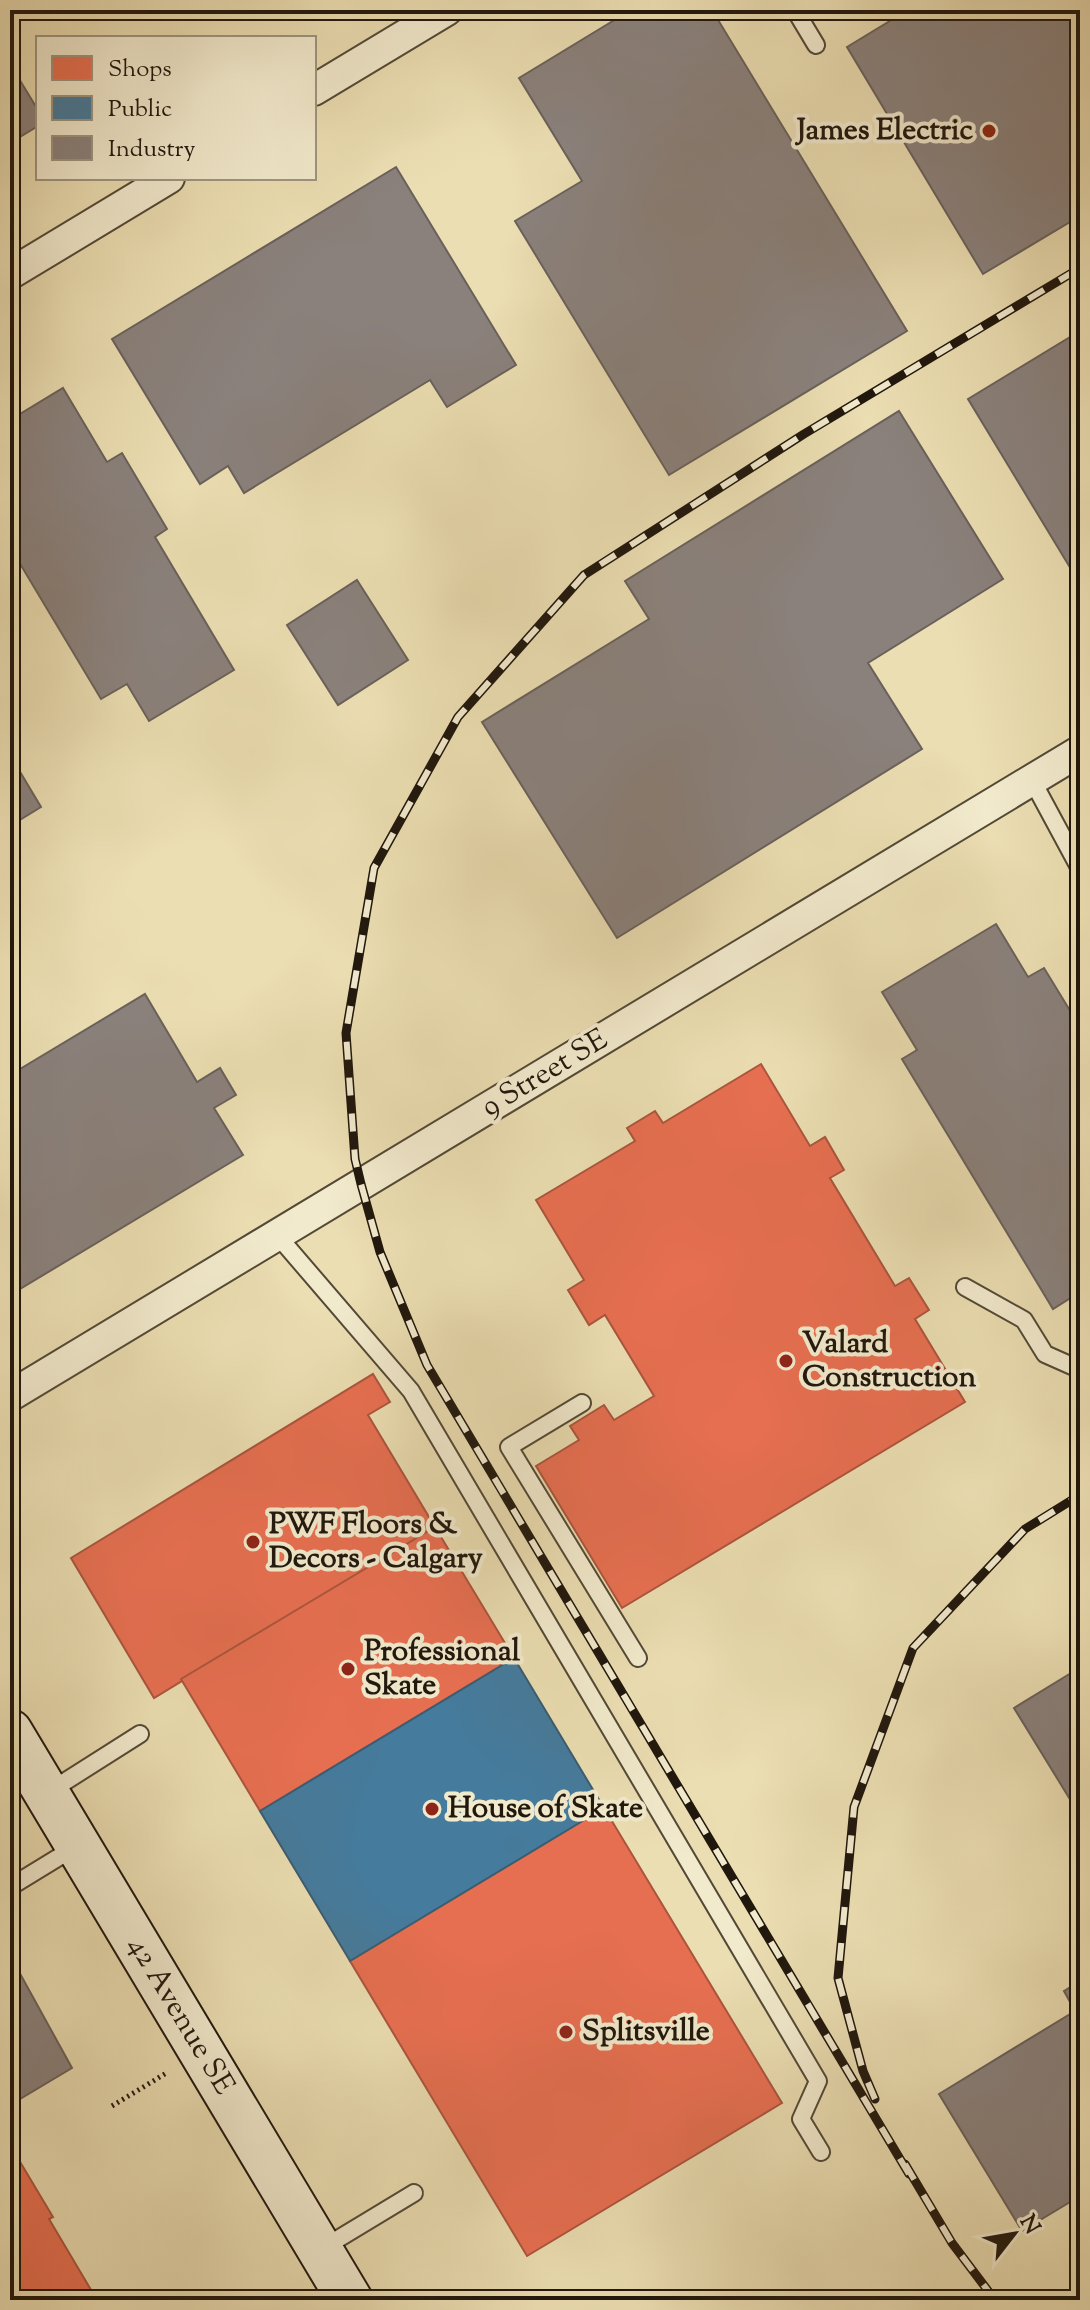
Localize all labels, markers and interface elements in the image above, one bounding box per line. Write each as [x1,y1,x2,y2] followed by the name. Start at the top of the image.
[36,36,316,180] legend
[108,53,172,87] text: Shops
[108,93,172,127] text: Public
[795,110,973,153] place label: James Electric
[980,122,998,140] marker: James Electric
[108,133,196,167] text: Industry
[474,1019,616,1129] street label: 9 Street SE
[802,1323,977,1400] place label: Valard Construction
[777,1352,795,1370] marker: Valard Construction
[269,1504,483,1581] place label: PWF Floors & Decors - Calgary
[244,1533,262,1551] marker: PWF Floors & Decors - Calgary
[364,1631,521,1708] place label: Professional Skate
[339,1660,357,1678] marker: Professional Skate
[448,1788,643,1831] place label: House of Skate
[423,1800,441,1818] marker: House of Skate
[116,1929,244,2103] street label: 42 Avenue SE
[582,2011,710,2054] place label: Splitsville
[557,2023,575,2041] marker: Splitsville
[974,2194,1054,2274] north arrow
[1010,2209,1047,2241] text: N

